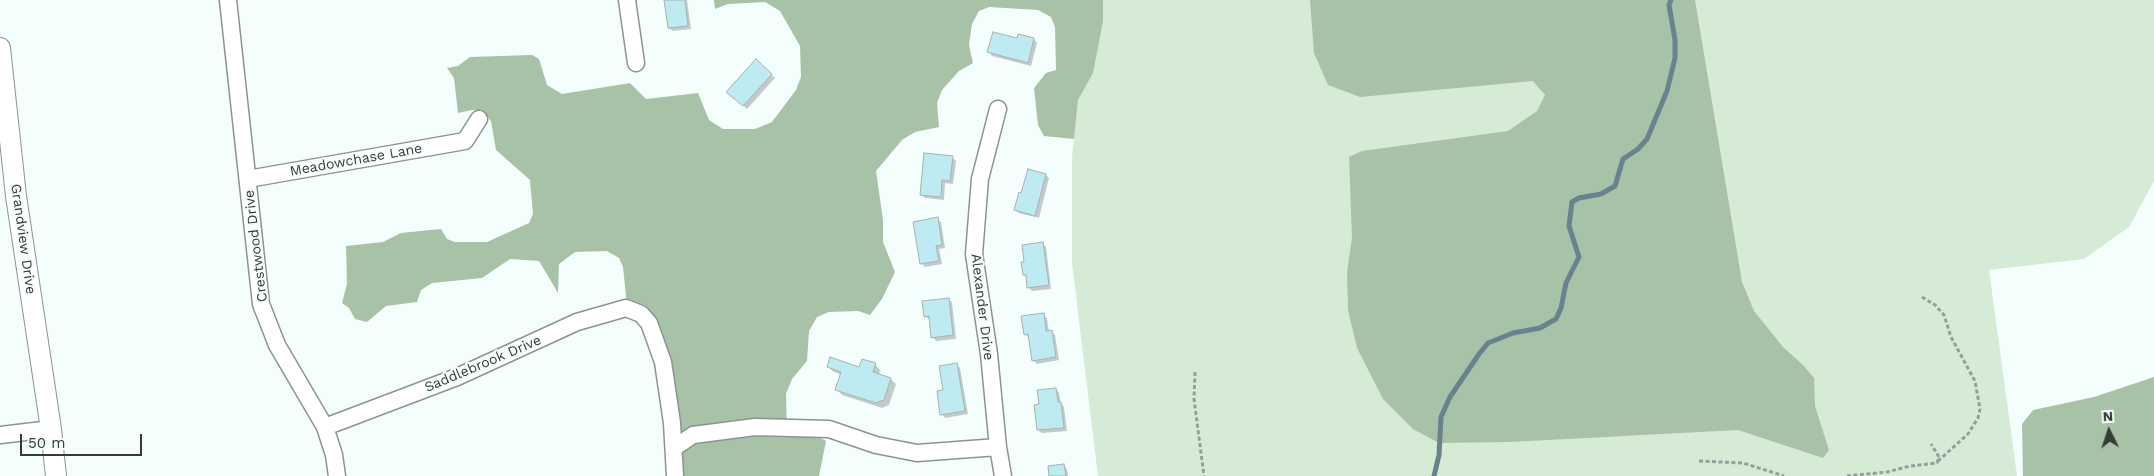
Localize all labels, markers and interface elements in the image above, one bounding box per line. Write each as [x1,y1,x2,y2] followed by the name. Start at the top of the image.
[289,140,423,180] street label: Meadowchase Lane
[7,183,39,295] street label: Grandview Drive
[241,189,271,303] street label: Crestwood Drive
[967,253,997,361] street label: Alexander Drive
[422,332,544,396] street label: Saddlebrook Drive
[2084,406,2134,456] north arrow
[2102,408,2114,424] text: N
[22,424,145,456] scale bar
[28,434,65,452] text: 50 m

